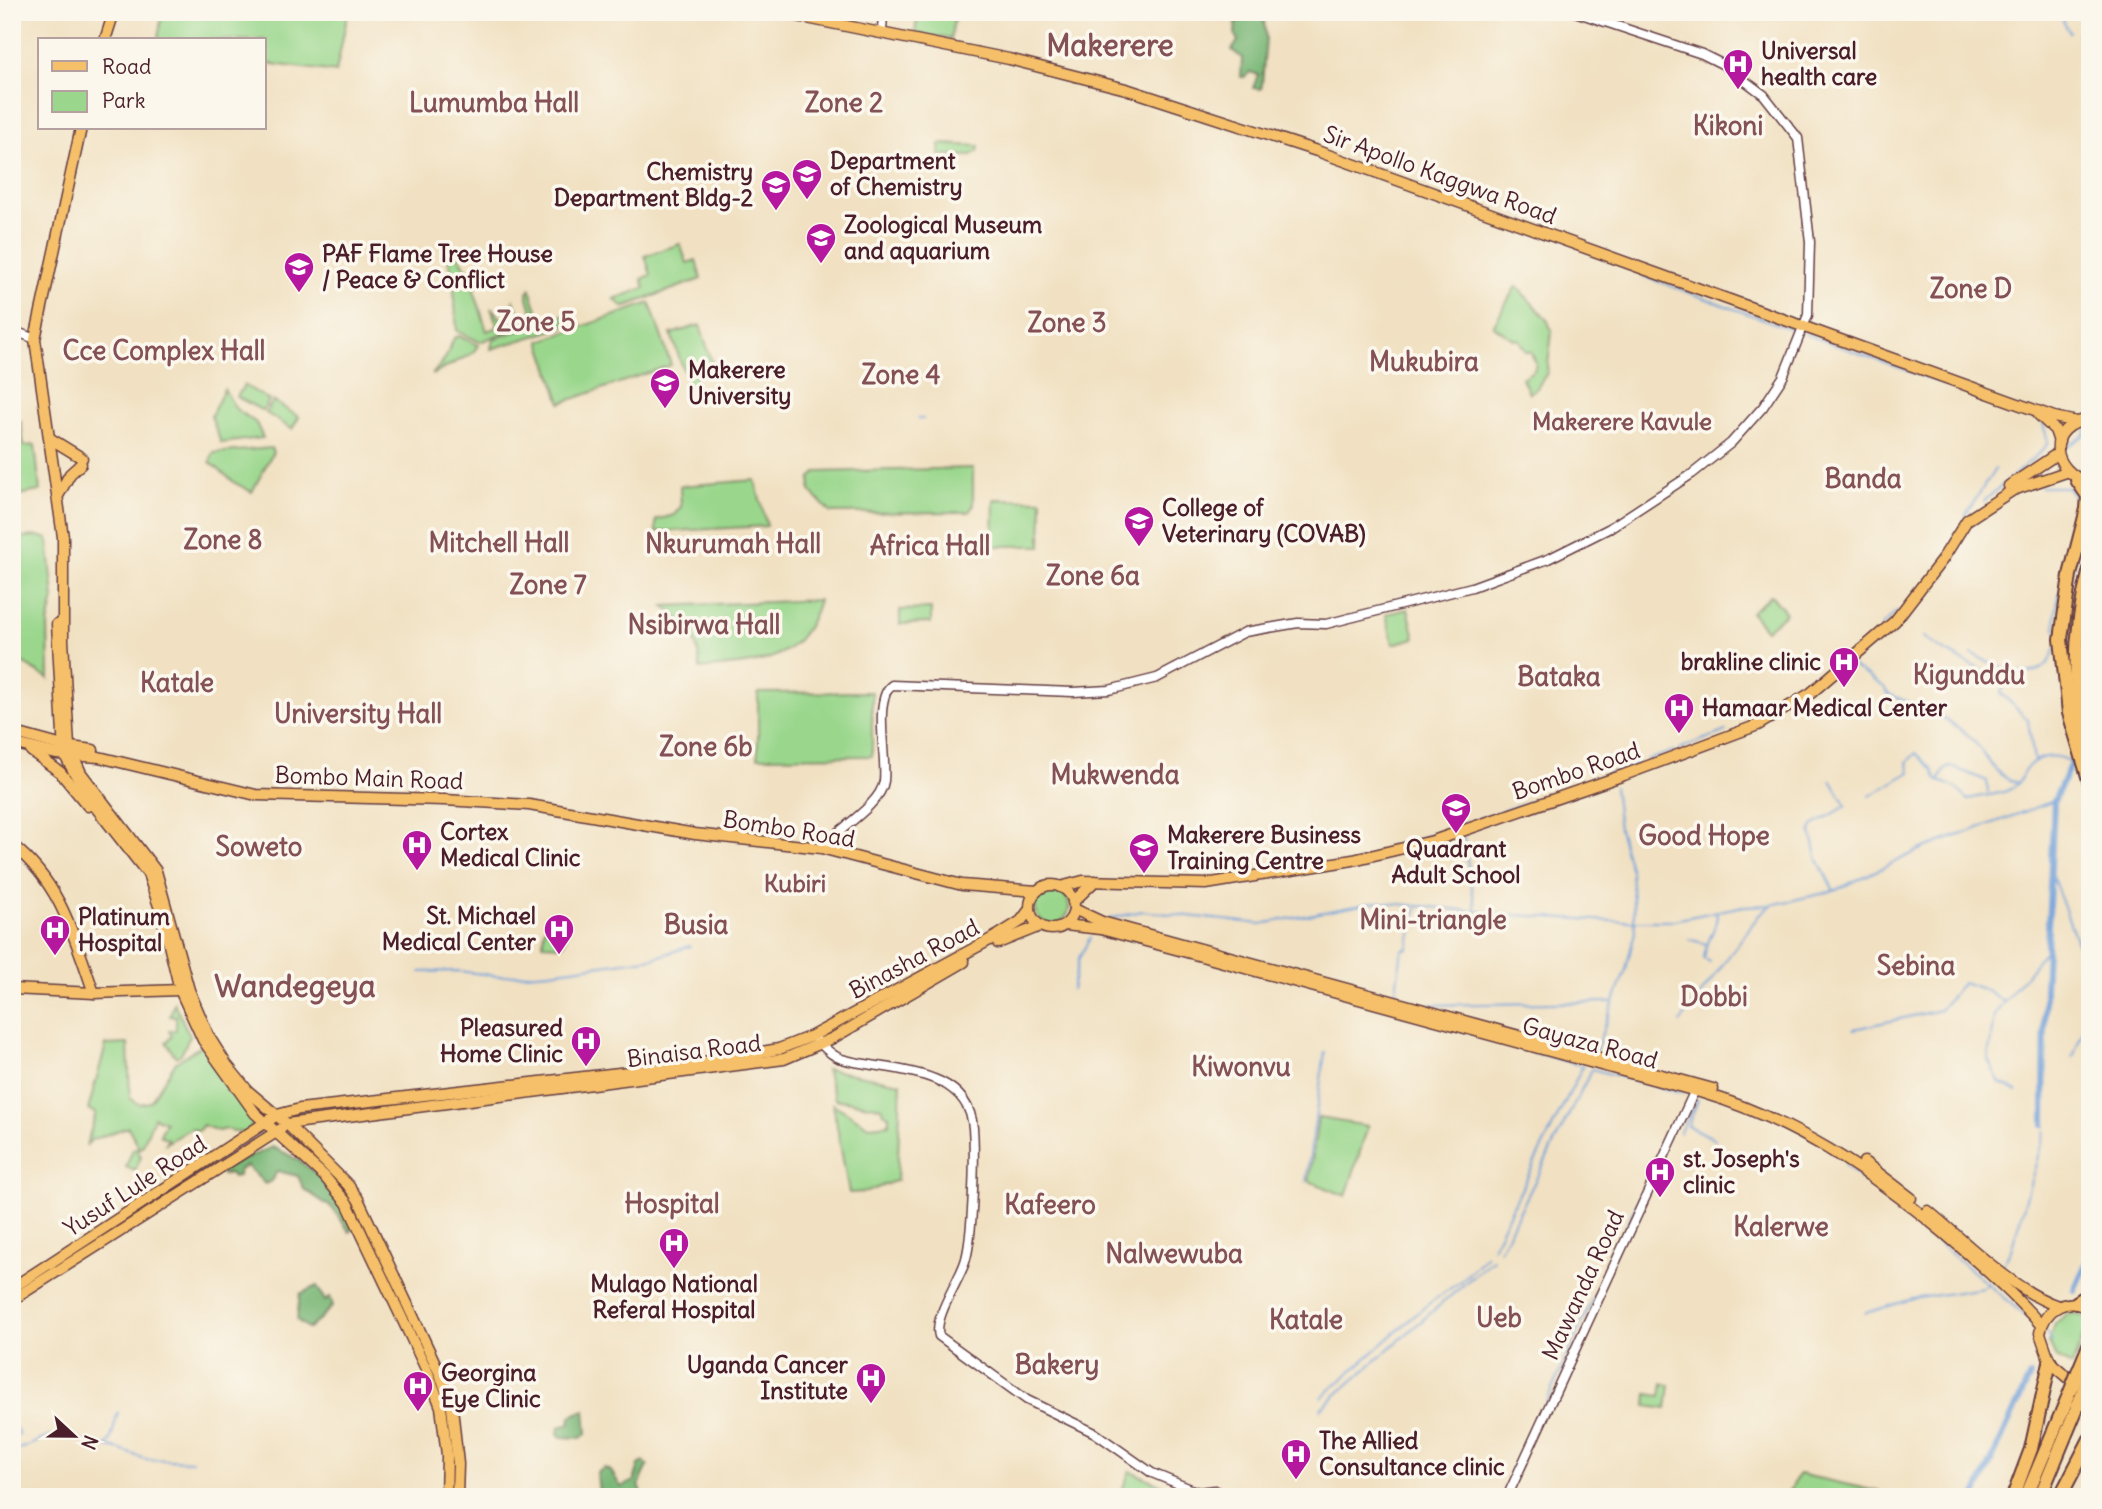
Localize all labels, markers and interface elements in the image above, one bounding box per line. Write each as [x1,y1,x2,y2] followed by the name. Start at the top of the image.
[1046,26,1174,64] district label: Makerere
[1761,36,1877,91] place label: Universal health care
[38,38,266,130] legend
[1721,47,1755,91] hospital icon: Universal health care
[102,53,151,80] text: Road
[409,86,579,119] district label: Lumumba Hall
[805,86,883,119] district label: Zone 2
[102,87,145,114] text: Park
[1693,109,1763,142] district label: Kikoni
[1320,119,1561,230] street label: Sir Apollo Kaggwa Road
[830,146,963,201] place label: Department of Chemistry
[554,157,753,212] place label: Chemistry Department Bldg-2
[790,157,824,201] school or university icon: Department of Chemistry
[759,168,793,212] school or university icon: Chemistry Department Bldg-2
[844,210,1042,265] place label: Zoological Museum and aquarium
[804,221,838,265] school or university icon: Zoological Museum and aquarium
[322,239,553,294] place label: PAF Flame Tree House / Peace & Conflict
[282,250,316,294] school or university icon: PAF Flame Tree House / Peace & Conflict
[1930,272,2012,305] district label: Zone D
[497,305,576,338] district label: Zone 5
[1028,306,1106,339] district label: Zone 3
[63,334,265,367] district label: Cce Complex Hall
[1369,345,1479,378] district label: Mukubira
[688,355,791,410] place label: Makerere University
[861,358,941,391] district label: Zone 4
[648,366,682,410] school or university icon: Makerere University
[1532,406,1712,436] district label: Makerere Kavule
[1824,462,1902,495] district label: Banda
[1162,493,1366,548] place label: College of Veterinary (COVAB)
[1122,504,1156,548] school or university icon: College of Veterinary (COVAB)
[183,523,263,556] district label: Zone 8
[429,526,569,559] district label: Mitchell Hall
[645,527,821,560] district label: Nkurumah Hall
[870,529,990,562] district label: Africa Hall
[1046,559,1140,592] district label: Zone 6a
[510,568,587,601] district label: Zone 7
[628,608,780,641] district label: Nsibirwa Hall
[1827,645,1861,689] hospital icon: brakline clinic
[1681,647,1821,676] place label: brakline clinic
[1913,658,2025,691] district label: Kigunddu
[1517,660,1601,693] district label: Bataka
[140,666,214,699] district label: Katale
[1662,691,1696,735] hospital icon: Hamaar Medical Center
[1702,693,1948,722] place label: Hamaar Medical Center
[274,697,442,730] district label: University Hall
[659,730,753,763] district label: Zone 6b
[1508,735,1644,806] street label: Bombo Road
[1050,758,1180,791] district label: Mukwenda
[274,760,464,795] street label: Bombo Main Road
[1439,791,1473,835] school or university icon: Quadrant Adult School
[721,804,857,853] street label: Bombo Road
[440,817,581,872] place label: Cortex Medical Clinic
[1638,819,1770,852] district label: Good Hope
[1167,820,1361,875] place label: Makerere Business Training Centre
[400,828,434,872] hospital icon: Cortex Medical Clinic
[216,830,302,863] district label: Soweto
[1127,831,1161,875] school or university icon: Makerere Business Training Centre
[1392,834,1520,889] place label: Quadrant Adult School
[764,868,826,898] district label: Kubiri
[382,901,537,956] place label: St. Michael Medical Center
[78,902,170,957] place label: Platinum Hospital
[1359,903,1507,936] district label: Mini-triangle
[664,908,729,941] district label: Busia
[542,912,576,956] hospital icon: St. Michael Medical Center
[844,912,984,1005] street label: Binasha Road
[38,913,72,957] hospital icon: Platinum Hospital
[1877,949,1955,982] district label: Sebina
[214,967,376,1005] district label: Wandegeya
[1680,980,1748,1013] district label: Dobbi
[1519,1010,1661,1075] street label: Gayaza Road
[440,1013,563,1068] place label: Pleasured Home Clinic
[569,1024,603,1068] hospital icon: Pleasured Home Clinic
[625,1028,763,1073] street label: Binaisa Road
[1191,1050,1291,1083] district label: Kiwonvu
[58,1129,212,1243] street label: Yusuf Lule Road
[1683,1144,1800,1199] place label: st. Joseph's clinic
[1643,1155,1677,1199] hospital icon: st. Joseph's clinic
[624,1187,720,1220] district label: Hospital
[1004,1188,1096,1221] district label: Kafeero
[1535,1205,1630,1364] street label: Mawanda Road
[1733,1210,1829,1243] district label: Kalerwe
[657,1226,691,1270] hospital icon: Mulago National Referal Hospital
[1105,1237,1243,1270] district label: Nalwewuba
[590,1269,758,1324] place label: Mulago National Referal Hospital
[1476,1301,1522,1334] district label: Ueb
[1269,1303,1343,1336] district label: Katale
[1015,1348,1099,1381] district label: Bakery
[687,1350,849,1405] place label: Uganda Cancer Institute
[441,1358,541,1413] place label: Georgina Eye Clinic
[854,1361,888,1405] hospital icon: Uganda Cancer Institute
[401,1369,435,1413] hospital icon: Georgina Eye Clinic
[38,1400,108,1470] north arrow
[1319,1426,1505,1481] place label: The Allied Consultance clinic
[76,1432,103,1453] text: N
[1279,1437,1313,1481] hospital icon: The Allied Consultance clinic

